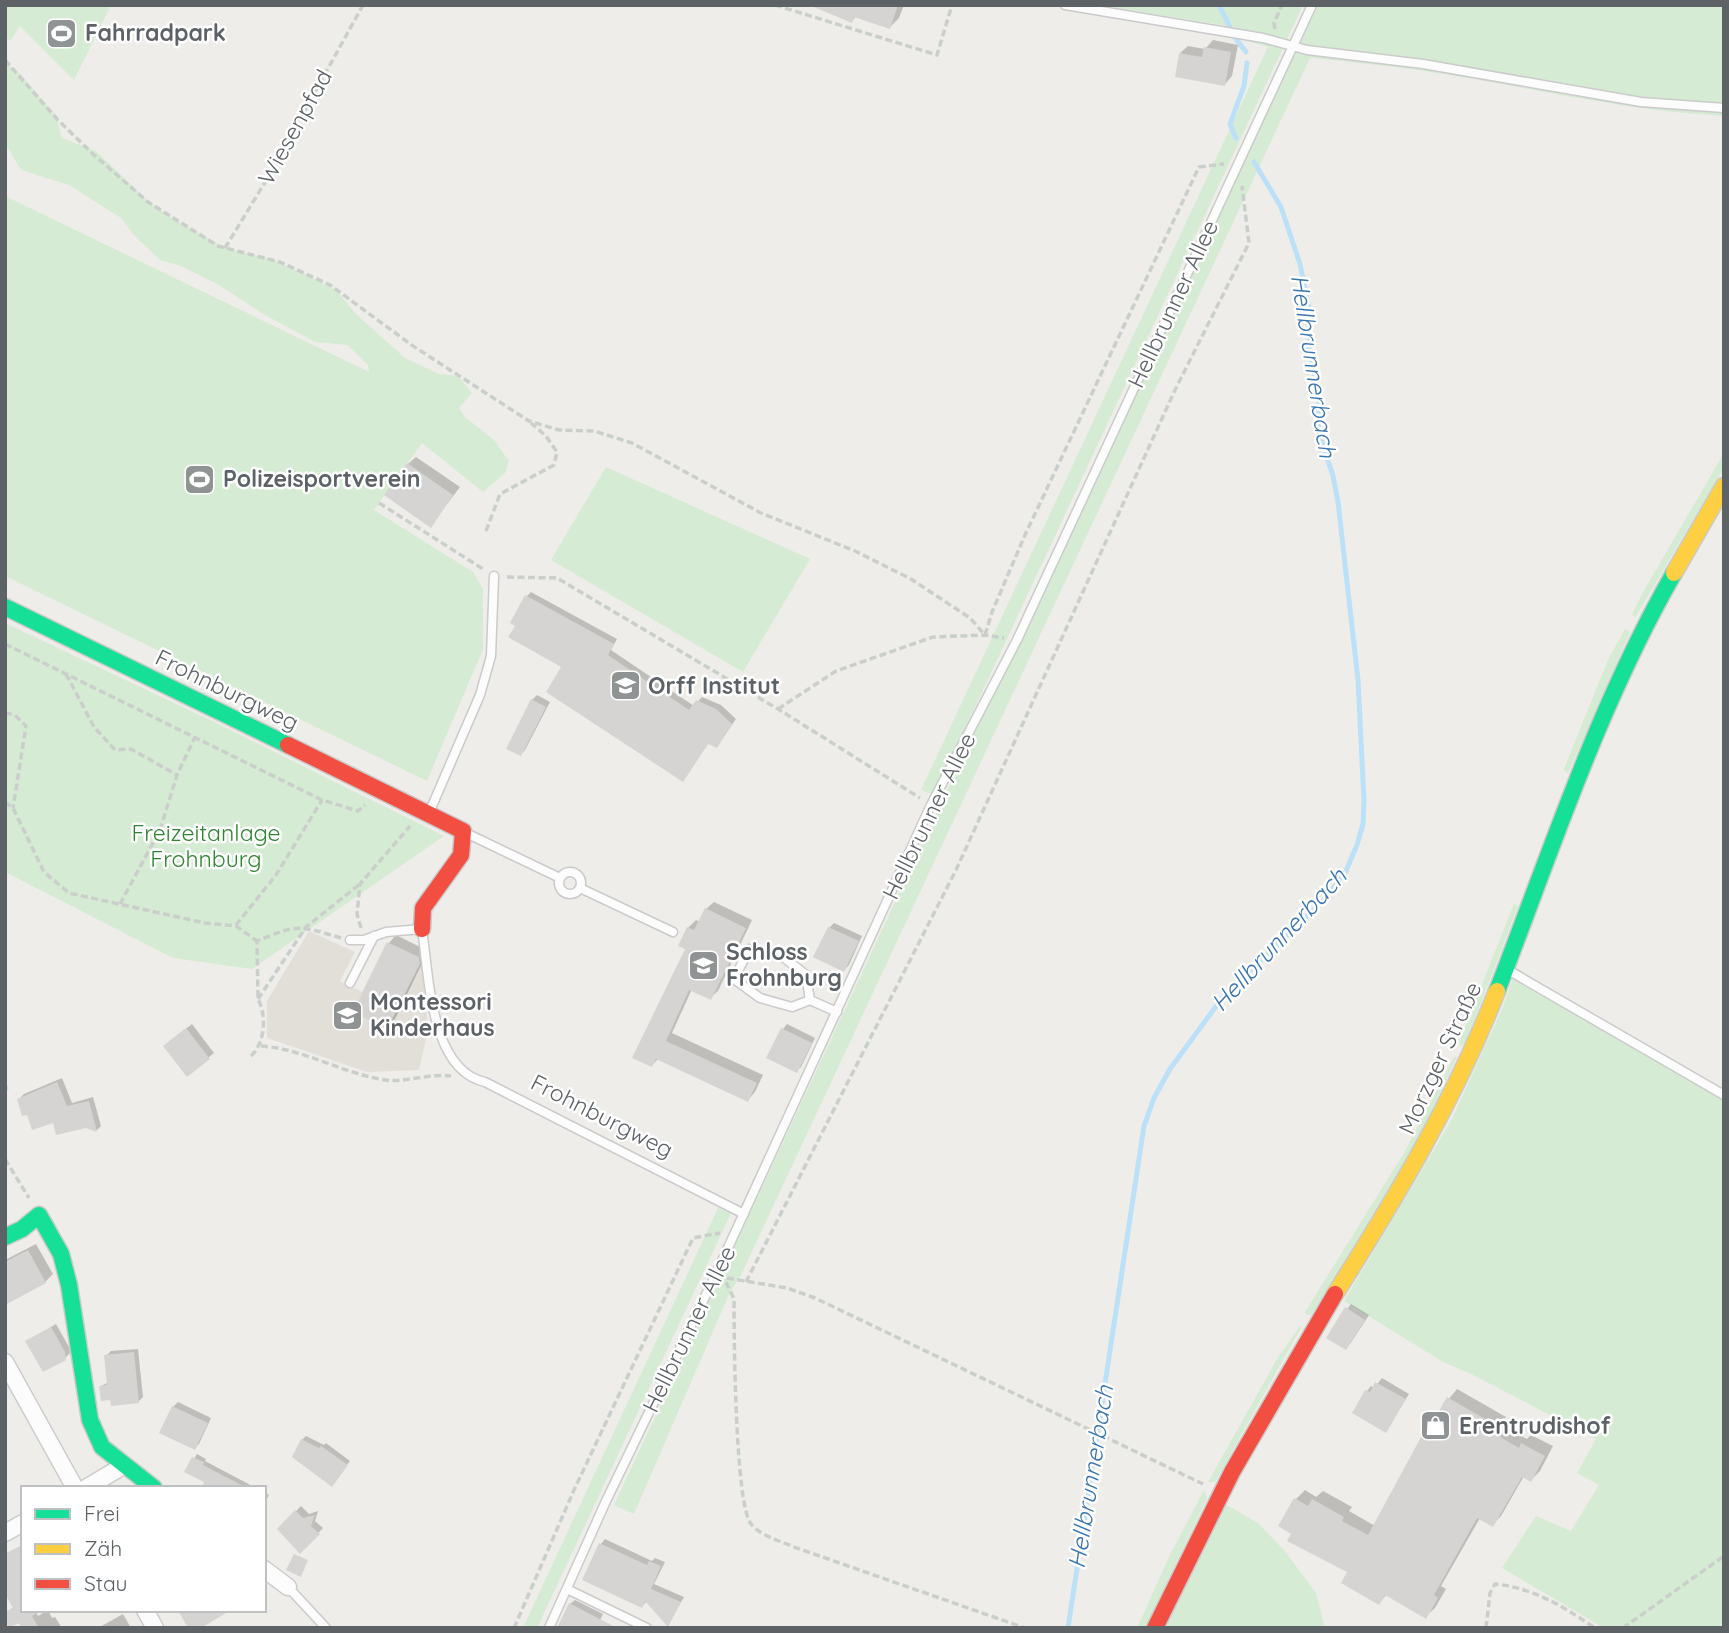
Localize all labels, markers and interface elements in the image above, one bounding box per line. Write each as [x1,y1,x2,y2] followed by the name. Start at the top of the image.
[45,16,79,50] sports icon: Fahrradpark
[85,18,226,47] place label: Fahrradpark
[251,64,338,189] street label: Wiesenpfad
[1121,215,1224,392] street label: Hellbrunner Allee
[1285,272,1343,460] water label: Hellbrunnerbach
[183,462,217,496] sports icon: Polizeisportverein
[223,464,420,493] place label: Polizeisportverein
[151,642,304,737] street label: Frohnburgweg
[608,669,642,703] school or university icon: Orff Institut
[648,671,780,700] place label: Orff Institut
[876,728,981,904] street label: Hellbrunner Allee
[132,818,280,873] park label: Freizeitanlage Frohnburg
[1204,861,1353,1017] water label: Hellbrunnerbach
[726,937,842,992] place label: Schloss Frohnburg
[686,948,720,982] school or university icon: Schloss Frohnburg
[1392,977,1488,1139] street label: Morzger Straße
[370,987,494,1042] place label: Montessori Kinderhaus
[330,998,364,1032] school or university icon: Montessori Kinderhaus
[526,1067,678,1164] street label: Frohnburgweg
[636,1241,741,1417] street label: Hellbrunner Allee
[1061,1383,1119,1571] water label: Hellbrunnerbach
[1419,1409,1453,1443] shop icon: Erentrudishof
[1459,1411,1611,1440] place label: Erentrudishof
[21,1486,266,1612] legend
[84,1500,120,1526] text: Frei
[84,1535,122,1561] text: Zäh
[84,1570,127,1596] text: Stau

